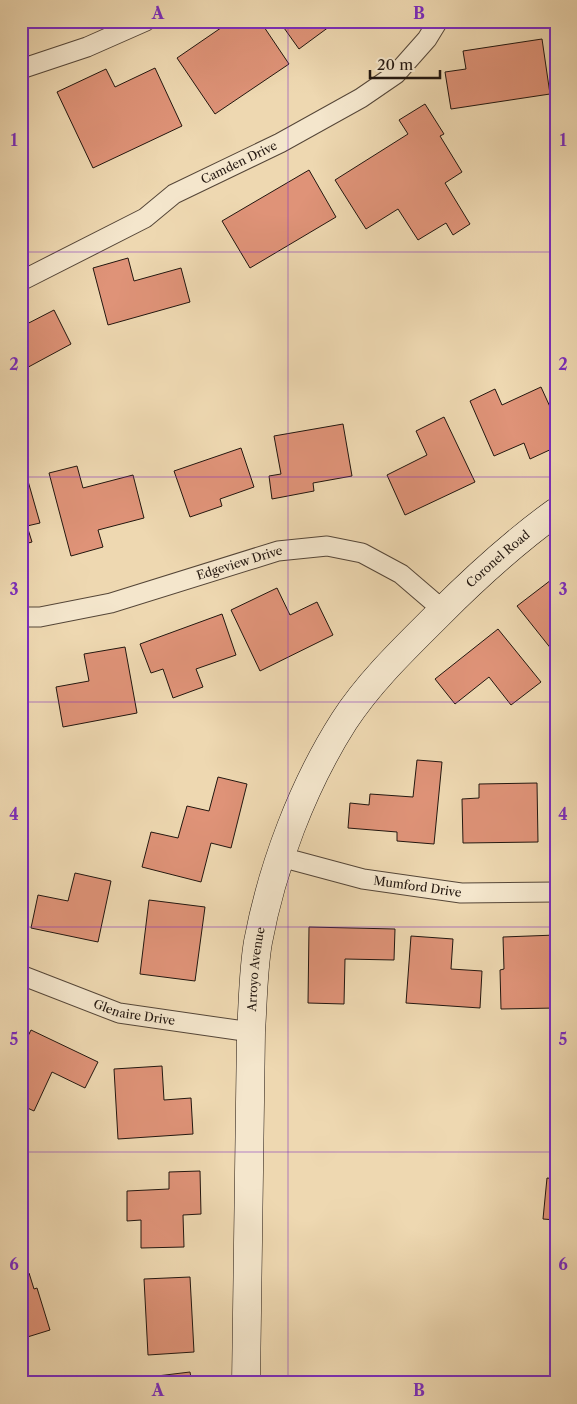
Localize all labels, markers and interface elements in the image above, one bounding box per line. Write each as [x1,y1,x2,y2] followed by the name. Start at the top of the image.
[151,3,165,23] text: A
[413,3,425,23] text: B
[370,48,440,80] scale bar
[377,55,413,74] text: 20 m
[10,130,18,150] text: 1
[559,130,567,150] text: 1
[198,137,280,187] street label: Camden Drive
[9,354,19,374] text: 2
[558,354,568,374] text: 2
[463,526,533,590] street label: Coronel Road
[195,543,283,583] street label: Edgeview Drive
[9,579,19,599] text: 3
[558,579,568,599] text: 3
[9,804,19,824] text: 4
[558,804,568,824] text: 4
[373,873,463,900] street label: Mumford Drive
[244,925,268,1013] street label: Arroyo Avenue
[91,996,177,1028] street label: Glenaire Drive
[10,1029,19,1049] text: 5
[559,1029,568,1049] text: 5
[9,1254,19,1274] text: 6
[558,1254,568,1274] text: 6
[151,1380,165,1400] text: A
[413,1380,425,1400] text: B

